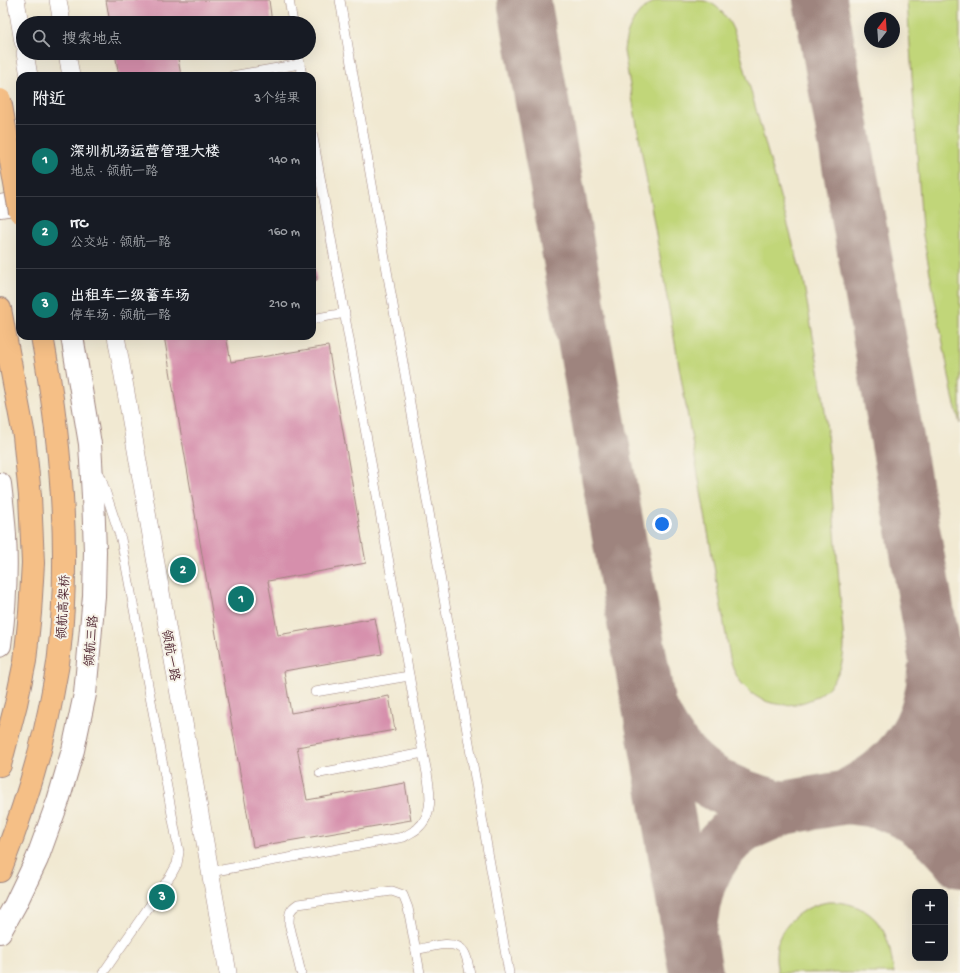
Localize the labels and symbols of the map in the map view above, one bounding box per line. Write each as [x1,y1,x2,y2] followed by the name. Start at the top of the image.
[864,12,900,48] north arrow
[652,514,672,534] your location
[170,555,196,585] pin: 2
[53,574,74,640] street label: 领航高架桥
[228,584,254,614] pin: 1
[81,614,102,668] street label: 领航三路
[158,628,183,682] street label: 领航一路
[149,882,175,912] pin: 3

